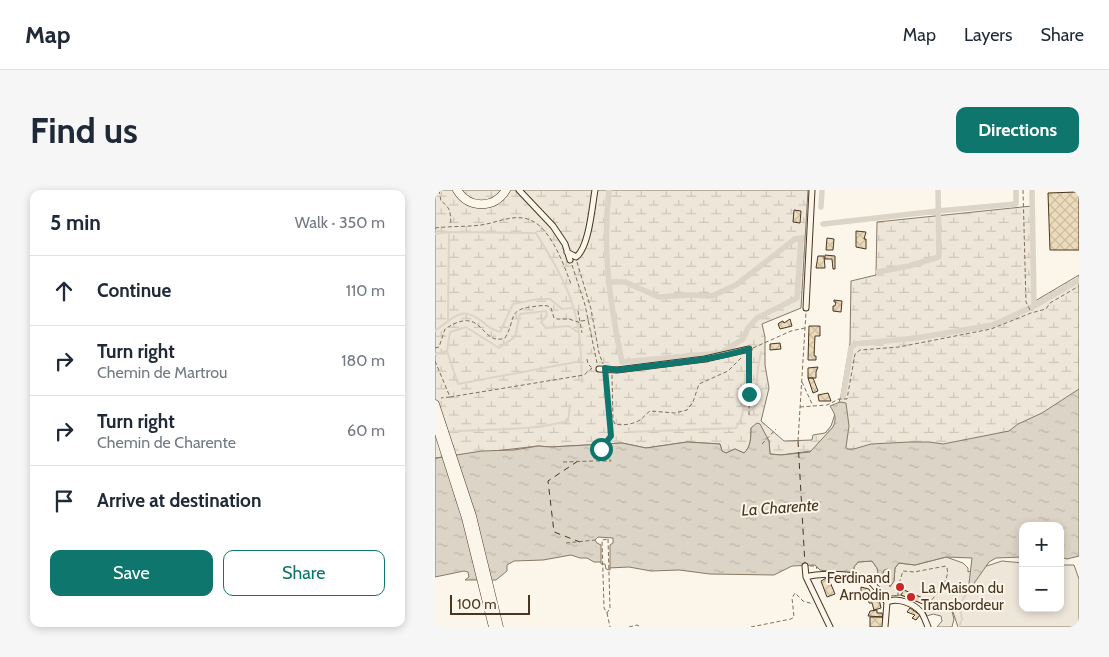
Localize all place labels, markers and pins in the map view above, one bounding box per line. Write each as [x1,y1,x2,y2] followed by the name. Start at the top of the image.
[827,569,890,604] place label: Ferdinand Arnodin
[921,579,1004,614] place label: La Maison du Transbordeur
[894,581,906,593] marker: Ferdinand Arnodin
[905,591,917,603] marker: La Maison du Transbordeur

